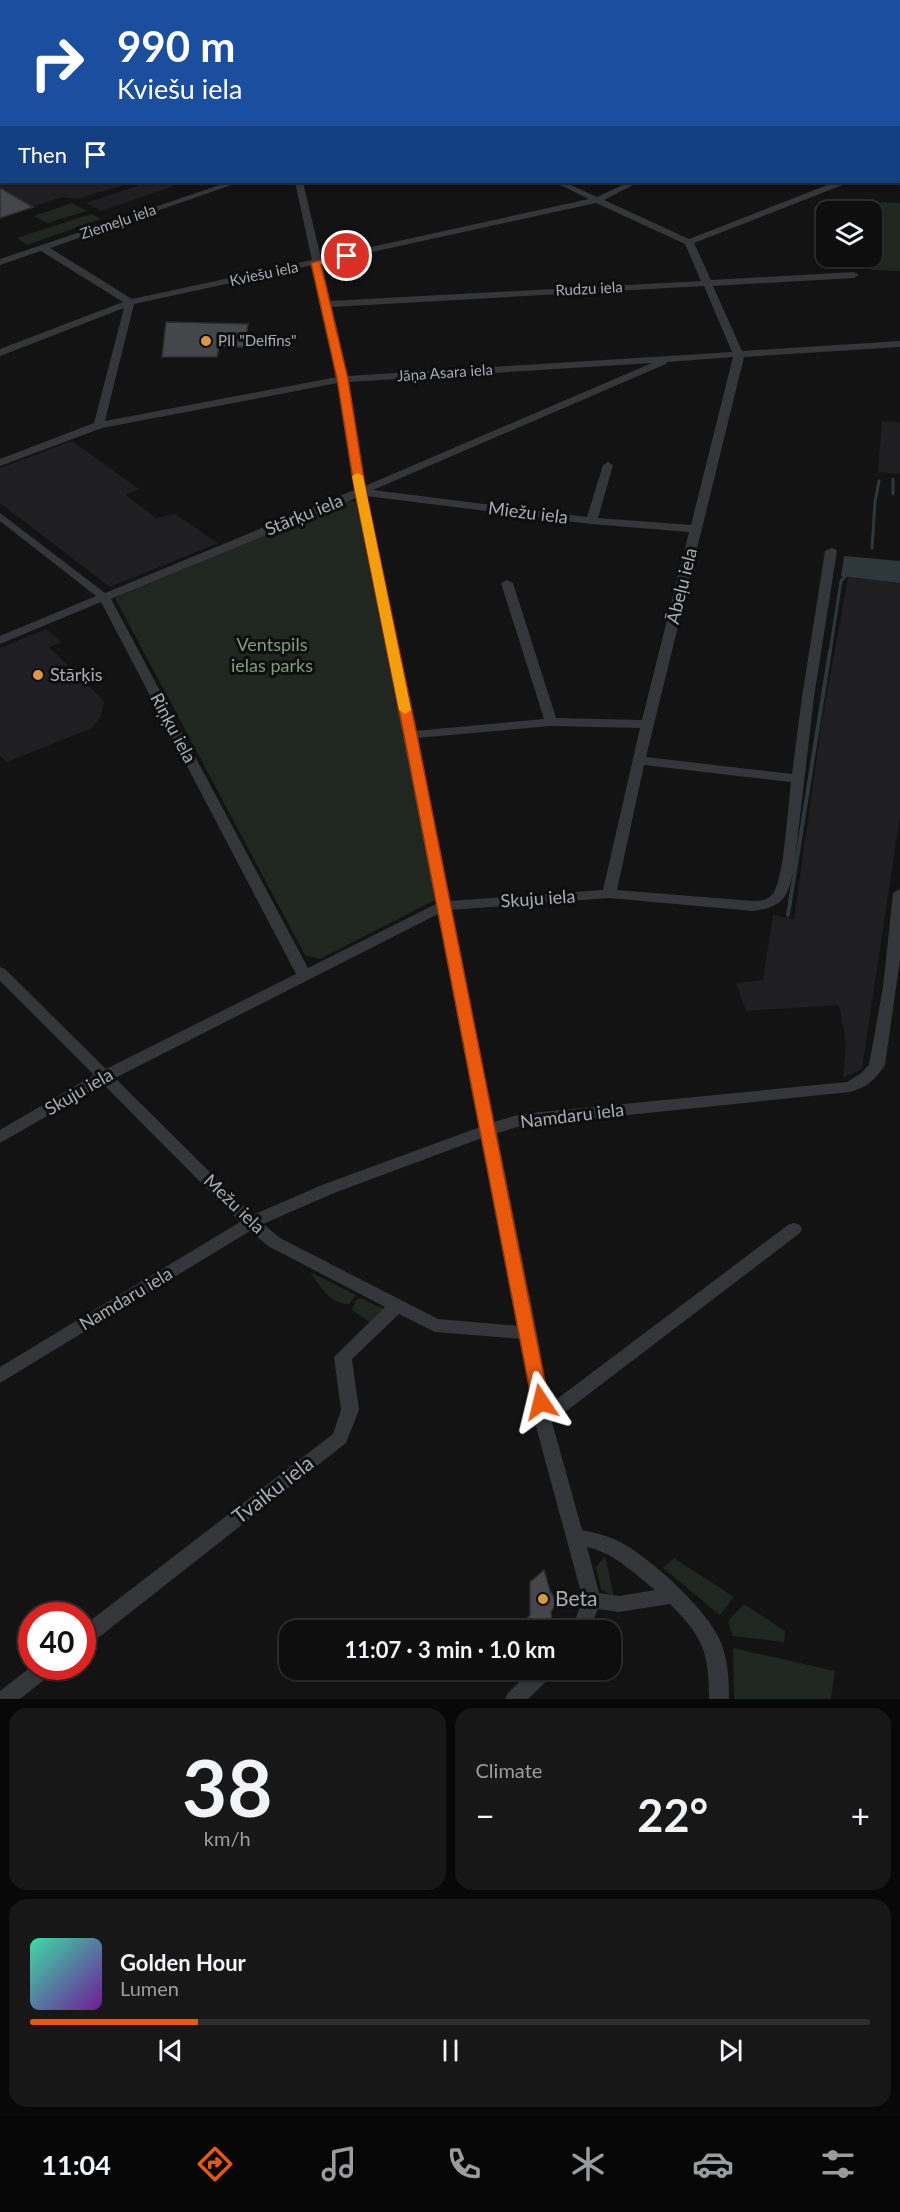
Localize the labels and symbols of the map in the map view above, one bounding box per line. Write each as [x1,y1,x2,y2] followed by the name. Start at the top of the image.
[77,200,158,242] street label: Ziemeļu iela
[321,230,372,281] pin
[228,257,300,289] street label: Kviešu iela
[555,277,623,299] street label: Rudzu iela
[218,331,297,349] place label: PII "Delfīns"
[199,334,213,348] marker: PII "Delfīns"
[396,360,493,384] street label: Jāņa Asara iela
[261,488,346,540] street label: Stārķu iela
[487,496,569,528] street label: Miežu iela
[661,545,701,626] street label: Ābeļu iela
[231,633,313,676] park label: Ventspils ielas parks
[50,663,103,685] place label: Stārķis
[31,668,45,682] marker: Stārķis
[146,689,202,766] street label: Riņķu iela
[500,884,576,912] street label: Skuju iela
[41,1063,116,1119] street label: Skuju iela
[519,1098,625,1132] street label: Namdaru iela
[200,1169,270,1238] street label: Mežu iela
[75,1262,176,1334] street label: Namdaru iela
[509,1370,573,1434] position arrow
[227,1449,318,1528] street label: Tvaiku iela
[555,1585,597,1610] place label: Beta
[536,1592,550,1606] marker: Beta
[18,1602,96,1680] speed limit sign: 40

